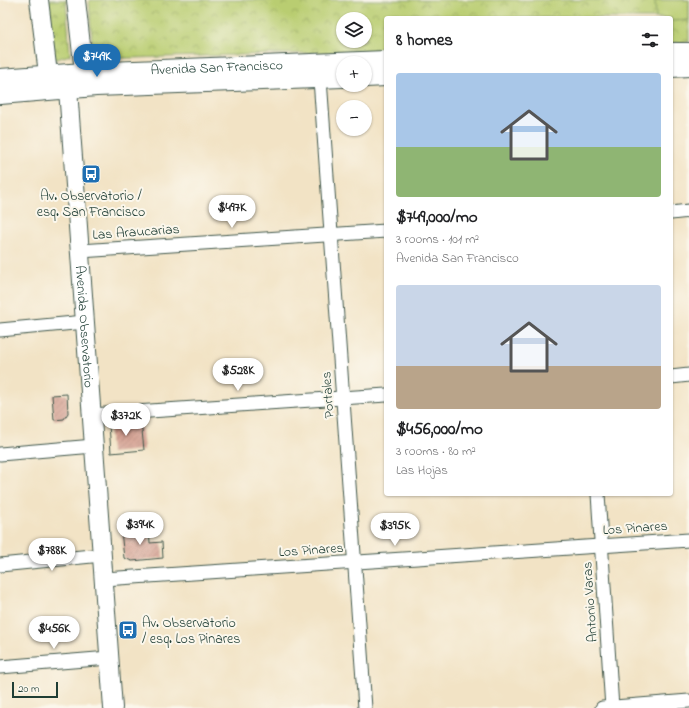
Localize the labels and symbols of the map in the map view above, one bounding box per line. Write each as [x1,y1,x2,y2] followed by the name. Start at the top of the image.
[69,44,125,78] pin: $749K
[150,55,283,81] street label: Avenida San Francisco
[80,163,102,185] bus stop icon: Av. Observatorio / esq. San Francisco
[37,186,145,223] place label: Av. Observatorio / esq. San Francisco
[204,195,260,229] pin: $497K
[92,219,180,246] street label: Las Araucarias
[69,265,99,389] street label: Avenida Observatorio
[210,358,266,392] pin: $528K
[316,371,341,419] street label: Portales
[98,403,154,437] pin: $372K
[112,512,168,546] pin: $394K
[367,513,423,547] pin: $395K
[602,516,668,541] street label: Los Pinares
[24,538,80,572] pin: $788K
[278,538,344,563] street label: Los Pinares
[577,561,604,643] street label: Antonio Varas
[142,613,241,650] place label: Av. Observatorio / esq. Los Pinares
[26,616,82,650] pin: $456K
[117,619,139,641] bus stop icon: Av. Observatorio / esq. Los Pinares
[12,680,58,699] scale bar

